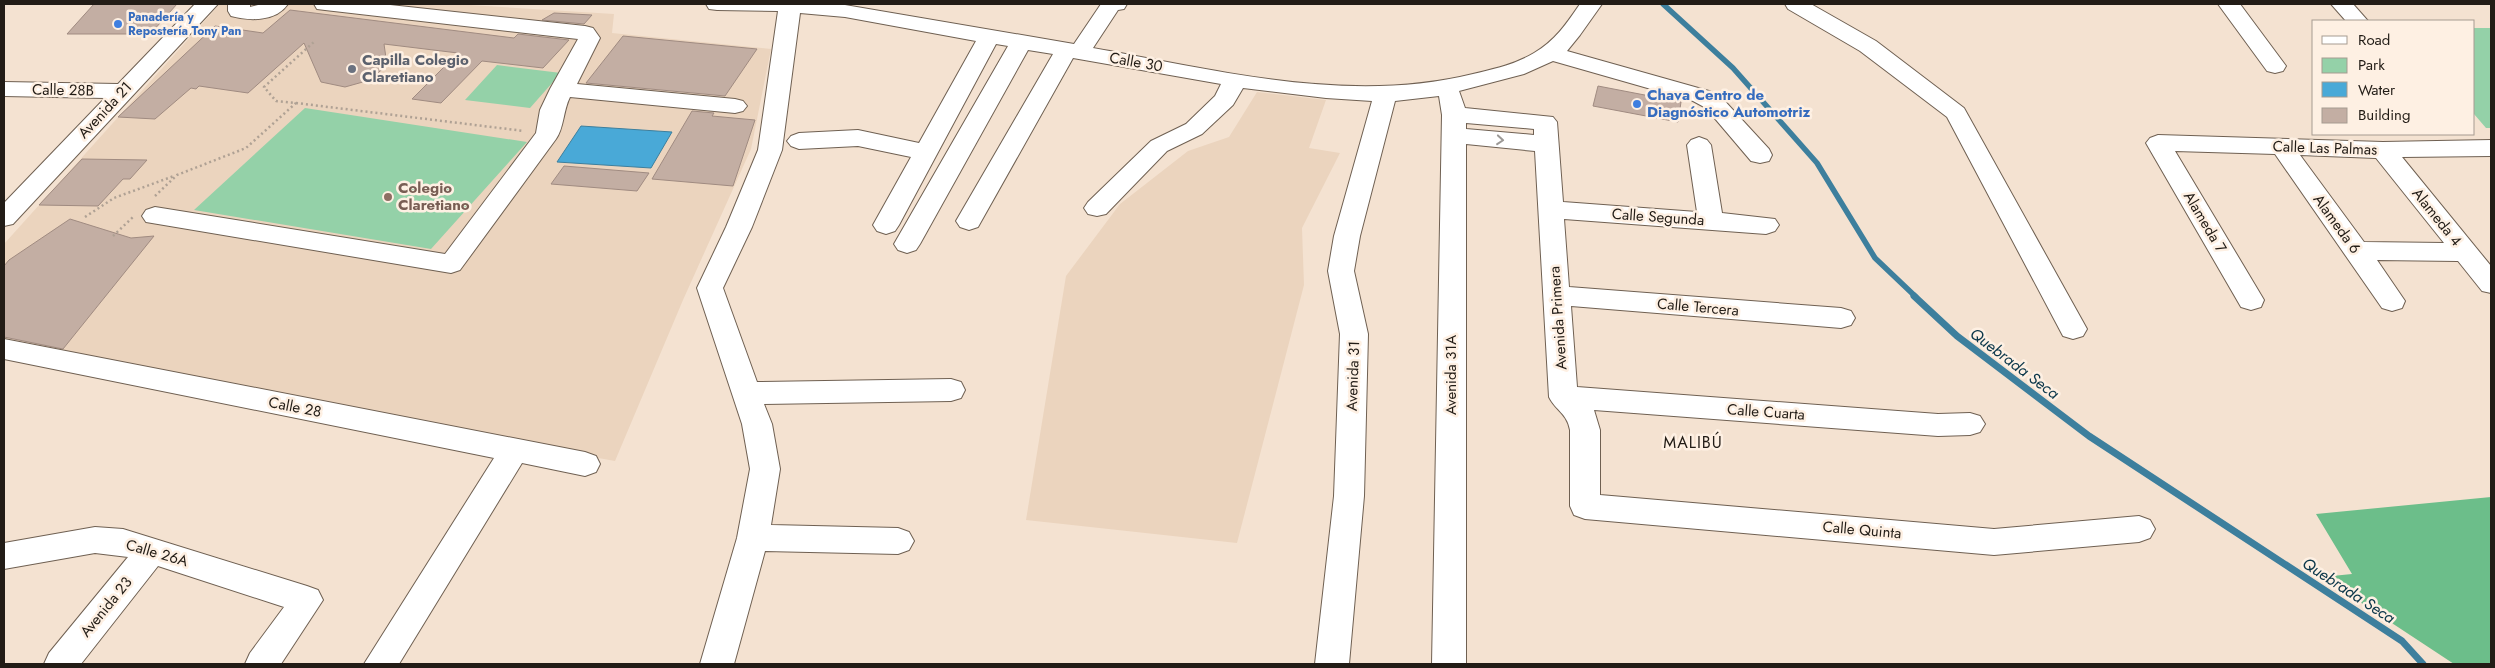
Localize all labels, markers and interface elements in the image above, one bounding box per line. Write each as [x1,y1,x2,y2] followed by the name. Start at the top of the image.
[128,8,241,40] place label: Panadería y Repostería Tony Pan
[112,18,124,30] marker: Panadería y Repostería Tony Pan
[2312,20,2475,135] legend
[2358,29,2390,51] text: Road
[1108,46,1164,78] street label: Calle 30
[362,49,469,88] place label: Capilla Colegio Claretiano
[2358,54,2385,76] text: Park
[346,63,358,75] marker: Capilla Colegio Claretiano
[73,77,137,143] street label: Avenida 21
[32,78,94,102] street label: Calle 28B
[2358,79,2396,101] text: Water
[1647,84,1811,123] place label: Chava Centro de Diagnóstico Automotriz
[1631,98,1643,110] marker: Chava Centro de Diagnóstico Automotriz
[2358,104,2410,126] text: Building
[1496,134,1504,145] one-way arrow
[2272,135,2378,161] street label: Calle Las Palmas
[398,177,470,216] place label: Colegio Claretiano
[2407,183,2467,251] street label: Alameda 4
[2178,187,2232,257] street label: Alameda 7
[2308,190,2366,258] street label: Alameda 6
[382,191,394,203] marker: Colegio Claretiano
[1611,203,1705,231] street label: Calle Segunda
[1543,265,1573,371] street label: Avenida Primera
[1656,292,1740,322] street label: Calle Tercera
[1965,322,2064,405] water label: Quebrada Seca
[1440,335,1462,415] street label: Avenida 31A
[1341,341,1365,411] street label: Avenida 31
[267,391,323,423] street label: Calle 28
[1726,398,1806,426] street label: Calle Cuarta
[1663,431,1723,454] district label: MALIBÚ
[1822,516,1902,544] street label: Calle Quinta
[123,534,191,572] street label: Calle 26A
[2298,552,2400,629] water label: Quebrada Seca
[75,572,137,642] street label: Avenida 23

